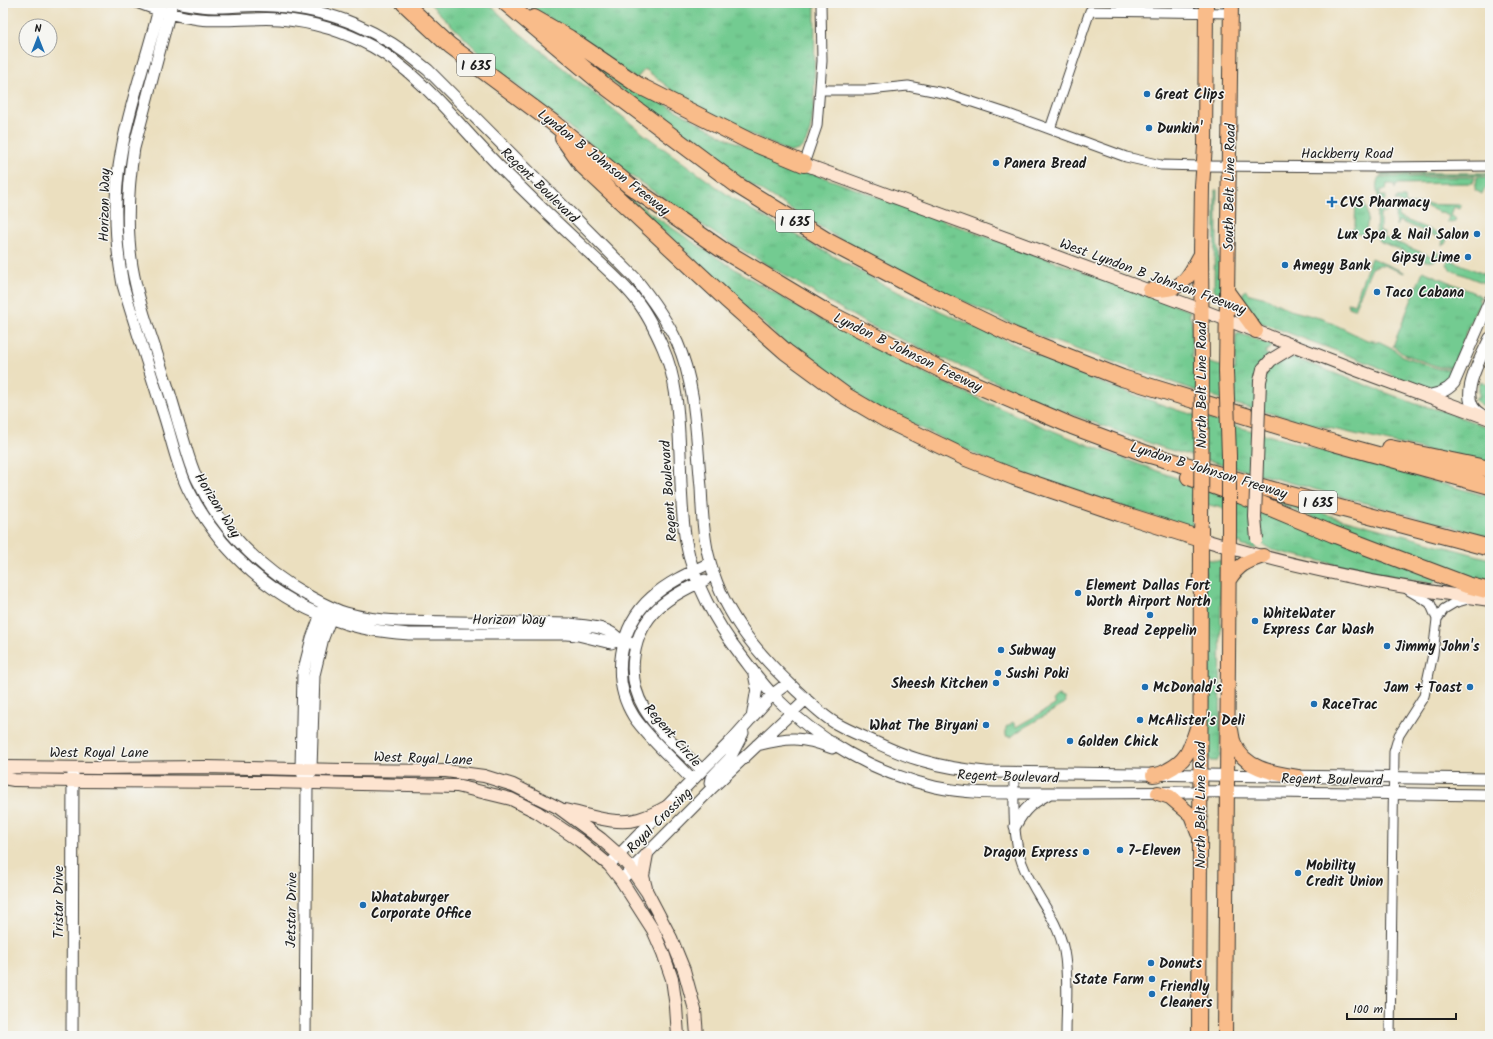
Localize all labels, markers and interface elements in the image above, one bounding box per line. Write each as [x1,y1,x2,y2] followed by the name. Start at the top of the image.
[18,18,58,58] north arrow
[35,20,42,38] text: N
[457,54,495,76] road number: I 635
[1155,84,1225,106] place label: Great Clips
[1142,89,1152,99] marker: Great Clips
[532,104,675,222] street label: Lyndon B Johnson Freeway
[1157,118,1203,140] place label: Dunkin'
[1218,122,1242,251] street label: South Belt Line Road
[1144,123,1154,133] marker: Dunkin'
[495,142,584,230] street label: Regent Boulevard
[1301,143,1394,165] street label: Hackberry Road
[1004,153,1087,175] place label: Panera Bread
[991,158,1001,168] marker: Panera Bread
[93,168,117,242] street label: Horizon Way
[1340,192,1430,214] place label: CVS Pharmacy
[1327,197,1337,207] marker: CVS Pharmacy
[776,210,814,232] road number: I 635
[1337,224,1469,246] place label: Lux Spa & Nail Salon
[1472,229,1482,239] marker: Lux Spa & Nail Salon
[1056,233,1249,321] street label: West Lyndon B Johnson Freeway
[1392,247,1460,269] place label: Gipsy Lime
[1463,252,1473,262] marker: Gipsy Lime
[1293,255,1371,277] place label: Amegy Bank
[1280,260,1290,270] marker: Amegy Bank
[1385,282,1464,304] place label: Taco Cabana
[1372,287,1382,297] marker: Taco Cabana
[830,307,986,399] street label: Lyndon B Johnson Freeway
[1191,320,1213,449] street label: North Belt Line Road
[1128,437,1290,505] street label: Lyndon B Johnson Freeway
[654,438,684,542] street label: Regent Boulevard
[188,469,246,543] street label: Horizon Way
[1299,491,1337,513] road number: I 635
[1086,575,1211,613] place label: Element Dallas Fort Worth Airport North
[1073,588,1083,598] marker: Element Dallas Fort Worth Airport North
[1263,603,1374,641] place label: WhiteWater Express Car Wash
[472,609,546,631] street label: Horizon Way
[1145,610,1155,620] marker: Bread Zeppelin
[1250,616,1260,626] marker: WhiteWater Express Car Wash
[1103,620,1197,642] place label: Bread Zeppelin
[1395,636,1480,658] place label: Jimmy John's
[1009,640,1057,662] place label: Subway
[1382,641,1392,651] marker: Jimmy John's
[996,645,1006,655] marker: Subway
[1006,663,1069,685] place label: Sushi Poki
[993,668,1003,678] marker: Sushi Poki
[891,673,988,695] place label: Sheesh Kitchen
[1153,677,1222,699] place label: McDonald's
[1383,677,1463,699] place label: Jam + Toast
[991,678,1001,688] marker: Sheesh Kitchen
[1140,682,1150,692] marker: McDonald's
[1465,682,1475,692] marker: Jam + Toast
[1322,694,1378,716] place label: RaceTrac
[638,699,707,773] street label: Regent Circle
[1309,699,1319,709] marker: RaceTrac
[1148,710,1245,732] place label: McAlister's Deli
[869,715,978,737] place label: What The Biryani
[1135,715,1145,725] marker: McAlister's Deli
[981,720,991,730] marker: What The Biryani
[1078,731,1159,753] place label: Golden Chick
[1065,736,1075,746] marker: Golden Chick
[1190,740,1212,869] street label: North Belt Line Road
[50,742,149,764] street label: West Royal Lane
[373,746,473,772] street label: West Royal Lane
[957,764,1060,790] street label: Regent Boulevard
[1281,768,1384,792] street label: Regent Boulevard
[622,783,698,859] street label: Royal Crossing
[1128,840,1181,862] place label: 7-Eleven
[983,842,1078,864] place label: Dragon Express
[1115,845,1125,855] marker: 7-Eleven
[1081,847,1091,857] marker: Dragon Express
[1306,855,1384,893] place label: Mobility Credit Union
[48,865,70,938] street label: Tristar Drive
[1293,868,1303,878] marker: Mobility Credit Union
[280,871,304,948] street label: Jetstar Drive
[371,887,472,925] place label: Whataburger Corporate Office
[358,900,368,910] marker: Whataburger Corporate Office
[1159,953,1203,975] place label: Donuts
[1146,958,1156,968] marker: Donuts
[1073,969,1145,991] place label: State Farm
[1147,974,1157,984] marker: State Farm
[1160,976,1213,1014] place label: Friendly Cleaners
[1147,989,1157,999] marker: Friendly Cleaners
[1347,995,1456,1021] scale bar
[1353,1000,1384,1019] text: 100 m

